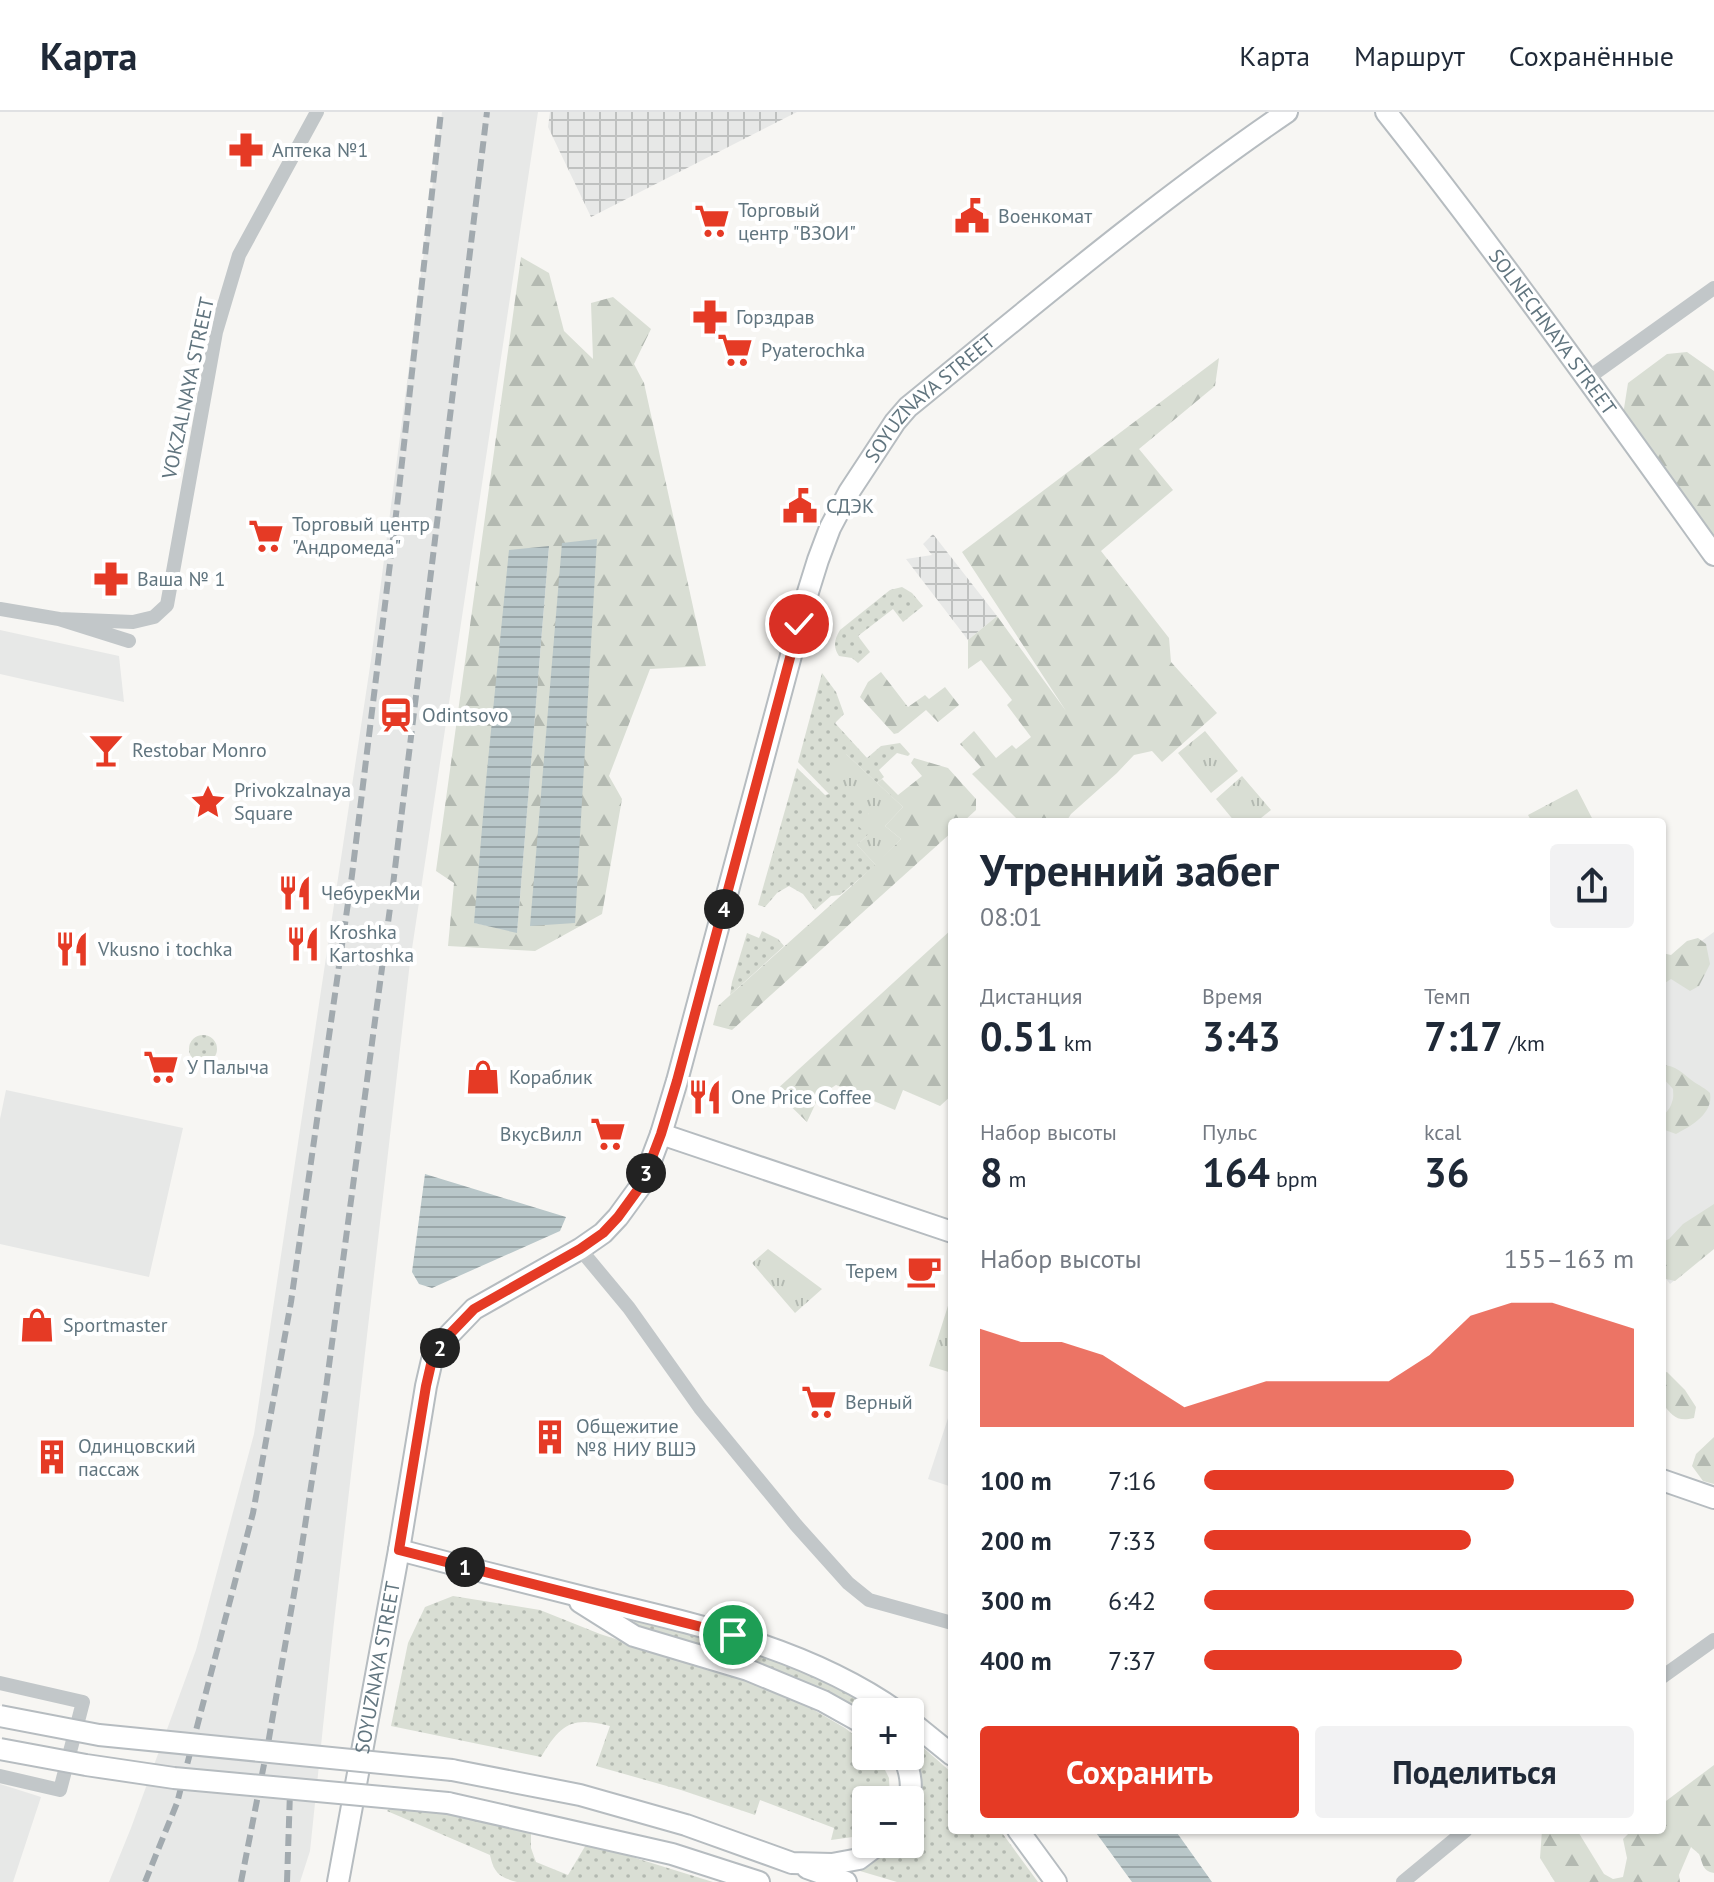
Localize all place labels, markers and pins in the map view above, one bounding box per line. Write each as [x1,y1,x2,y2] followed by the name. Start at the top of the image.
[227,131,265,169] pharmacy icon: Аптека №1
[272,137,368,163] place label: Аптека №1
[738,197,856,246] place label: Торговый центр "ВЗОИ"
[953,197,991,235] public building icon: Военкомат
[693,202,731,240] supermarket icon: Торговый центр "ВЗОИ"
[998,203,1092,229] place label: Военкомат
[691,298,729,336] pharmacy icon: Горздрав
[736,304,815,330] place label: Горздрав
[716,331,754,369] supermarket icon: Pyaterochka
[761,337,865,363] place label: Pyaterochka
[781,487,819,525] public building icon: СДЭК
[826,493,874,519] place label: СДЭК
[292,511,430,560] place label: Торговый центр "Андромеда"
[247,517,285,555] supermarket icon: Торговый центр "Андромеда"
[92,560,130,598] pharmacy icon: Ваша № 1
[137,566,225,592] place label: Ваша № 1
[765,590,833,658] pin
[377,696,415,734] station icon: Odintsovo
[422,702,509,728] place label: Odintsovo
[87,731,125,769] bar icon: Restobar Monro
[132,737,267,763] place label: Restobar Monro
[234,777,351,826] place label: Privokzalnaya Square
[189,783,227,821] place icon: Privokzalnaya Square
[276,874,314,912] restaurant icon: ЧебурекМи
[321,880,420,906] place label: ЧебурекМи
[704,889,744,929] pin: 4
[329,919,414,968] place label: Kroshka Kartoshka
[284,925,322,963] restaurant icon: Kroshka Kartoshka
[53,930,91,968] restaurant icon: Vkusno i tochka
[97,936,233,962] place label: Vkusno i tochka
[142,1048,180,1086] supermarket icon: У Палыча
[187,1054,269,1080] place label: У Палыча
[464,1058,502,1096] shop icon: Кораблик
[509,1064,593,1090] place label: Кораблик
[686,1078,724,1116] restaurant icon: One Price Coffee
[731,1084,872,1110] place label: One Price Coffee
[589,1115,627,1153] supermarket icon: ВкусВилл
[500,1121,582,1147] place label: ВкусВилл
[626,1153,666,1193] pin: 3
[905,1252,943,1290] cafe icon: Терем
[845,1258,898,1284] place label: Терем
[18,1306,56,1344] shop icon: Sportmaster
[63,1312,168,1338] place label: Sportmaster
[420,1328,460,1368] pin: 2
[800,1383,838,1421] supermarket icon: Верный
[845,1389,913,1415] place label: Верный
[576,1413,696,1462] place label: Общежитие №8 НИУ ВШЭ
[531,1418,569,1456] building icon: Общежитие №8 НИУ ВШЭ
[78,1433,196,1482] place label: Одинцовский пассаж
[33,1438,71,1476] building icon: Одинцовский пассаж
[445,1547,485,1587] pin: 1
[699,1601,767,1669] pin

